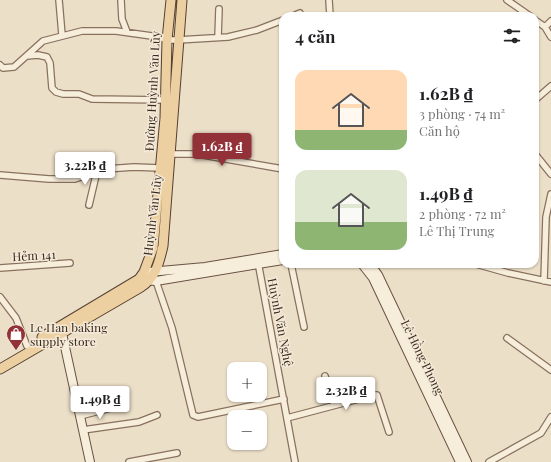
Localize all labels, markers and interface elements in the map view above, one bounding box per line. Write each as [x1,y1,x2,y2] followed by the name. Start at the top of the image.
[295,25,335,47] text: 4 căn
[501,25,523,47] icon: filters
[141,30,163,152] street label: Đường Huỳnh Văn Lũy
[419,82,473,104] text: 1.62B ₫
[327,86,375,134] icon: home
[419,105,505,122] text: 3 phòng · 74 m²
[419,122,460,139] text: Căn hộ
[185,133,259,167] pin: 1.62B ₫
[201,137,243,154] text: 1.62B ₫
[48,152,122,186] pin: 3.22B ₫
[64,156,106,173] text: 3.22B ₫
[139,173,165,257] street label: Huỳnh Văn Lũy
[419,182,473,204] text: 1.49B ₫
[327,186,375,234] icon: home
[419,205,506,222] text: 2 phòng · 72 m²
[419,222,494,239] text: Lê Thị Trung
[12,246,57,264] street label: Hẻm 141
[265,277,297,367] street label: Huỳnh Văn Nghệ
[398,317,448,398] street label: Lê Hồng Phong
[30,319,108,349] place label: Le Han baking supply store
[5,323,27,351] shop icon: Le Han baking supply store
[227,362,267,450] map controls
[227,362,267,402] button: +
[309,377,383,411] pin: 2.32B ₫
[325,381,367,398] text: 2.32B ₫
[63,386,137,420] pin: 1.49B ₫
[80,390,120,407] text: 1.49B ₫
[227,410,267,450] button: −

